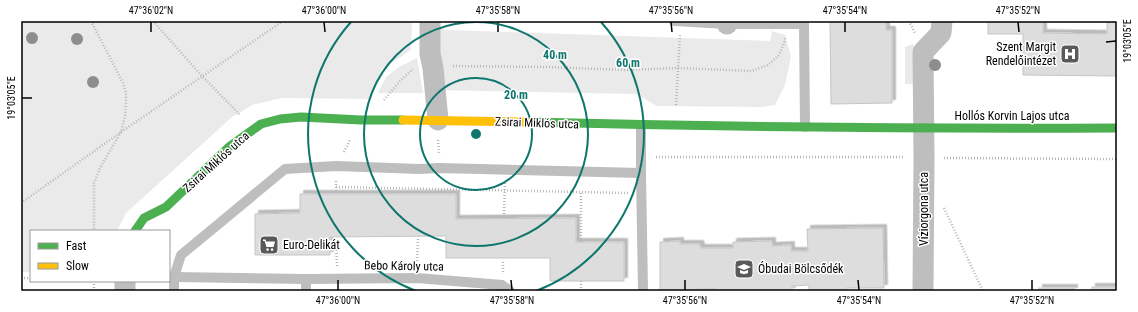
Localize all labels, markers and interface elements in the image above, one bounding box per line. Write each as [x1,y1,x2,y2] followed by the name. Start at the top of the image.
[129,5,173,16] text: 47°36'02"N
[302,5,346,16] text: 47°36'00"N
[476,5,520,16] text: 47°35'58"N
[649,5,693,16] text: 47°35'56"N
[823,5,867,16] text: 47°35'54"N
[996,5,1040,16] text: 47°35'52"N
[1122,19,1133,63] text: 19°03'05"E
[986,40,1056,68] place label: Szent Margit Rendelőintézet
[1059,43,1081,65] hospital icon: Szent Margit Rendelőintézet
[543,48,567,62] text: 40 m
[616,56,640,70] text: 60 m
[6,76,17,120] text: 19°03'05"E
[504,88,528,102] text: 20 m
[955,109,1070,123] street label: Hollós Korvin Lajos utca
[495,115,579,131] street label: Zsirai Miklós utca
[469,127,483,141] centre of rings
[180,129,252,195] street label: Zsirai Miklós utca
[917,172,931,246] street label: Víziorgona utca
[30,230,170,282] legend
[258,234,280,256] supermarket icon: Euro-Delikát
[283,238,340,252] place label: Euro-Delikát
[66,239,87,253] text: Fast
[364,258,444,274] street label: Bebo Károly utca
[733,258,755,280] school or university icon: Óbudai Bölcsődék
[66,259,89,273] text: Slow
[758,261,844,276] place label: Óbudai Bölcsődék
[316,295,360,306] text: 47°36'00"N
[490,295,534,306] text: 47°35'58"N
[663,295,707,306] text: 47°35'56"N
[837,295,881,306] text: 47°35'54"N
[1010,295,1054,306] text: 47°35'52"N

